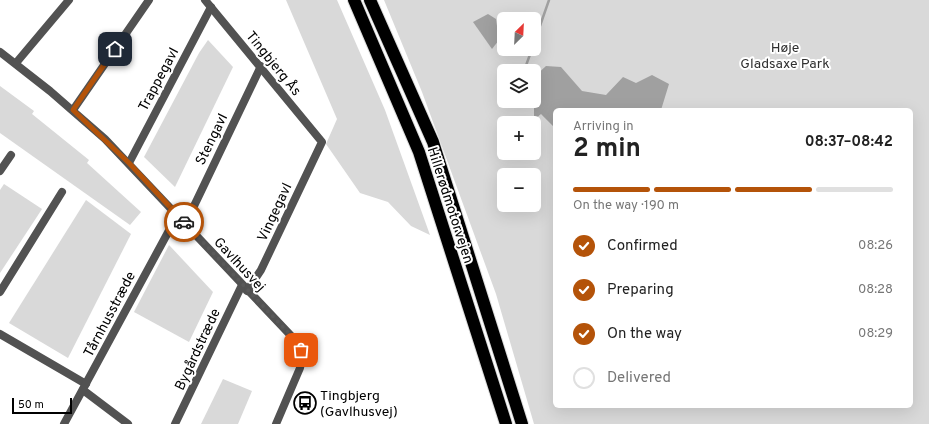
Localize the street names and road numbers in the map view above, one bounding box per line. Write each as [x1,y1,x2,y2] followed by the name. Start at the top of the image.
[242,28,304,100] street label: Tingbjerg Ås
[135,45,183,114] street label: Trappegavl
[193,111,232,168] street label: Stengavl
[423,145,476,266] street label: Hillerødmotorvejen
[254,181,296,245] street label: Vingegavl
[209,234,268,296] street label: Gavlhusvej
[81,269,140,360] street label: Tårnhusstræde
[172,306,225,393] street label: Bygårdstræde

